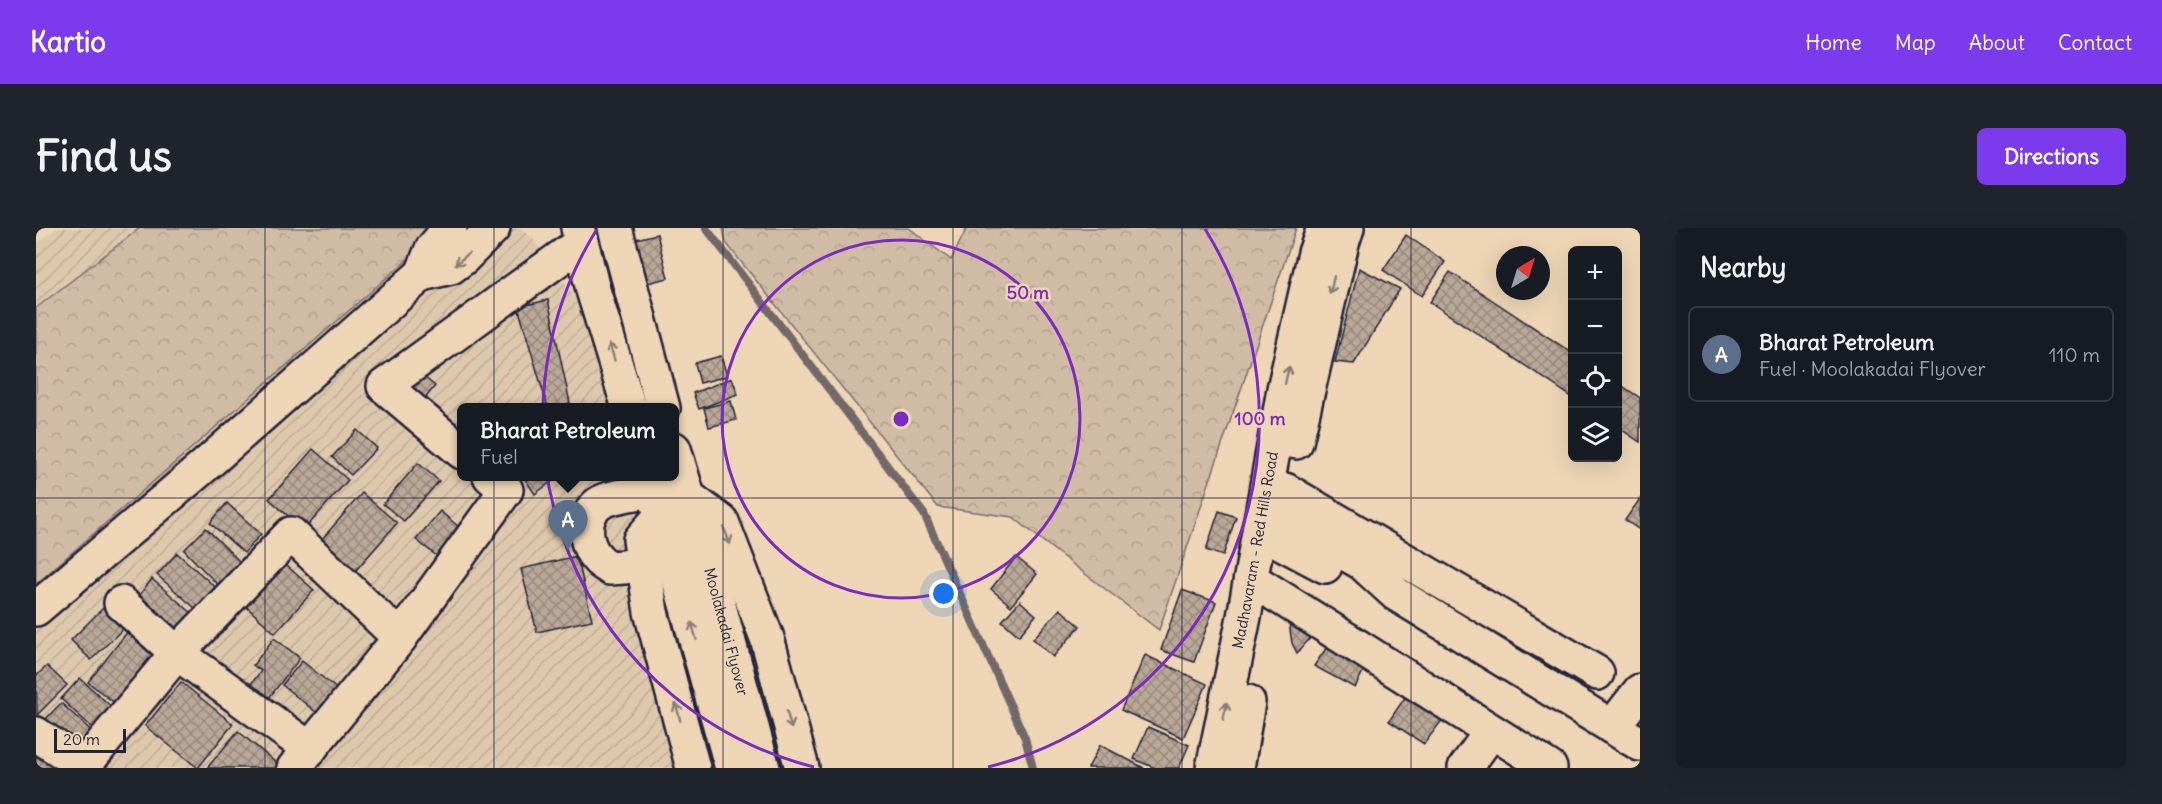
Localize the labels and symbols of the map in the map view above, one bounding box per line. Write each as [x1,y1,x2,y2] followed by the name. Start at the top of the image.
[1496,246,1550,300] north arrow
[454,252,470,265] one-way arrow
[1326,275,1338,294] one-way arrow
[1007,281,1049,304] text: 50 m
[606,343,617,362] one-way arrow
[1282,365,1293,385] one-way arrow
[1235,407,1286,430] text: 100 m
[891,409,911,429] centre of rings
[1228,450,1282,650] street label: Madhavaram - Red Hills Road
[548,500,588,550] pin: A
[723,526,734,544] one-way arrow
[700,566,753,698] street label: Moolakadai Flyover
[929,579,958,608] your location
[687,622,699,641] one-way arrow
[1220,701,1231,721] one-way arrow
[672,702,683,721] one-way arrow
[784,710,796,729] one-way arrow
[54,726,126,754] scale bar

